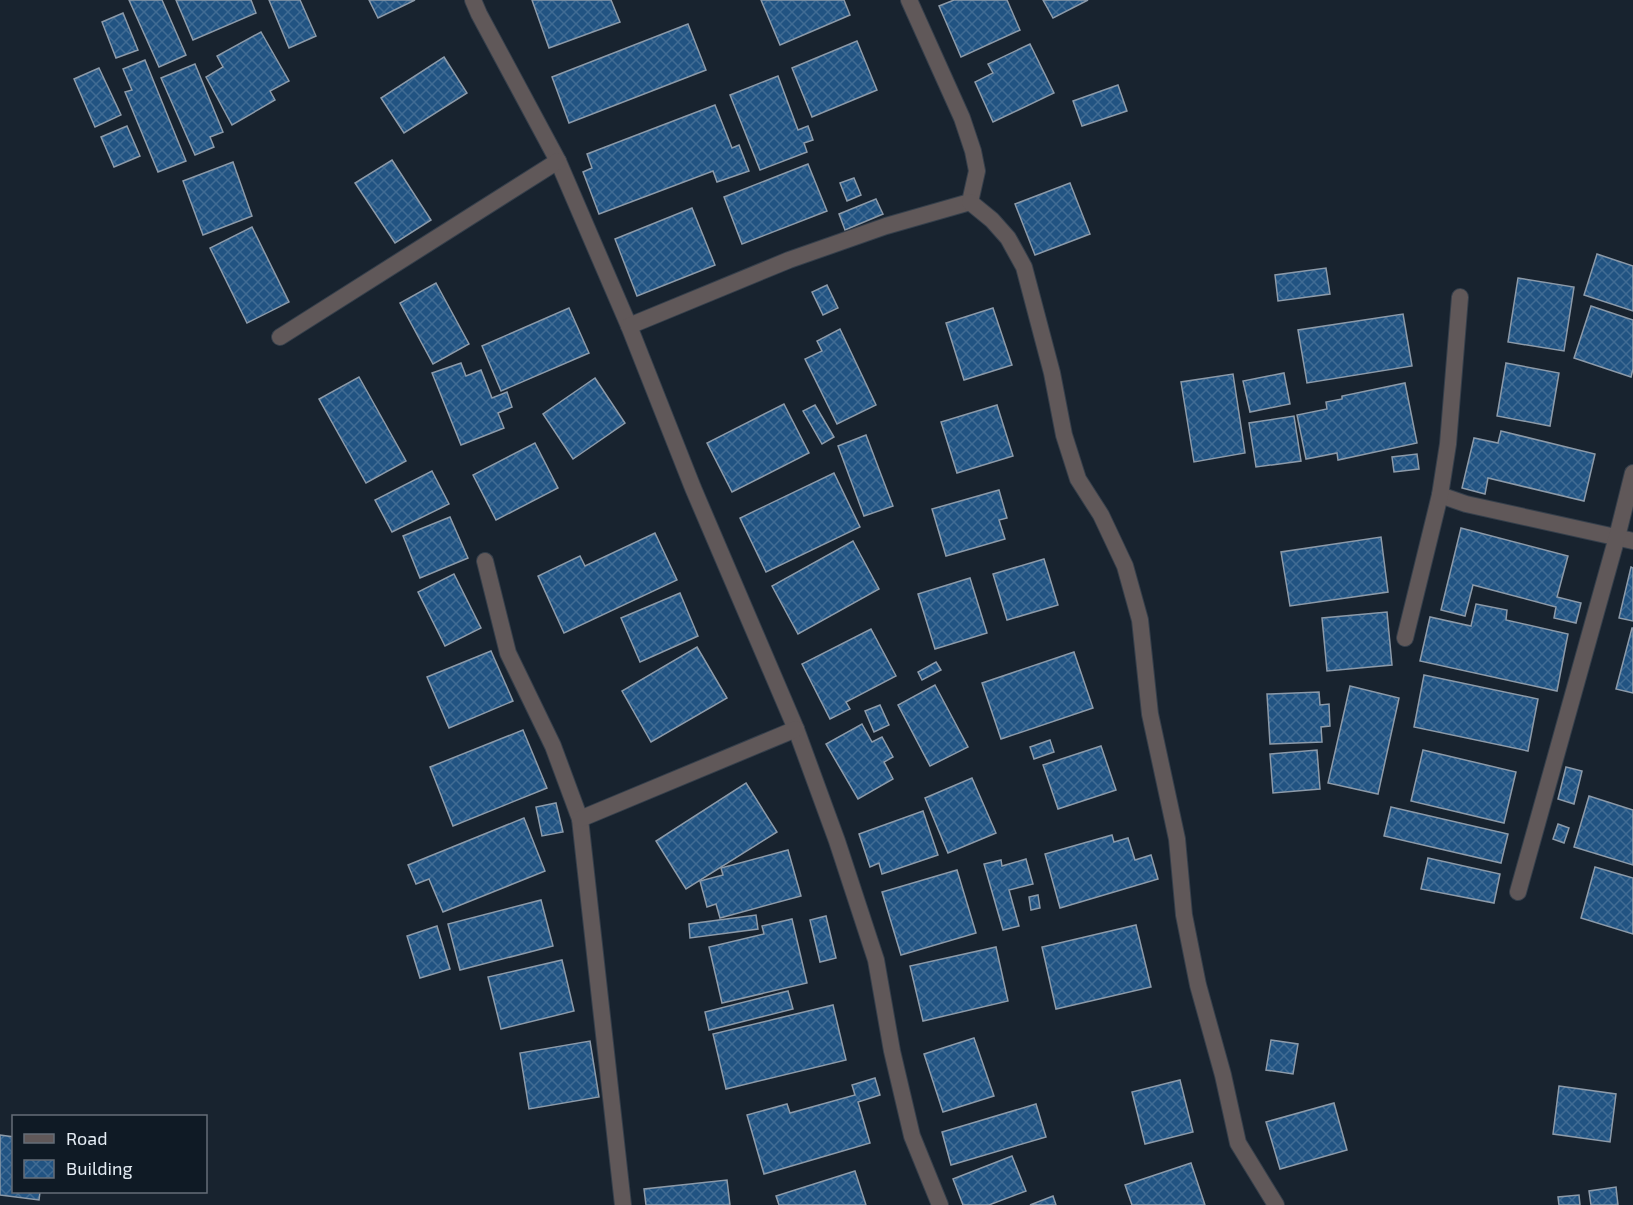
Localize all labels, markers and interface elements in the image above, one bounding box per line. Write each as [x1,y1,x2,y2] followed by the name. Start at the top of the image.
[12,1115,207,1193] legend
[66,1127,107,1149] text: Road
[66,1157,133,1179] text: Building

